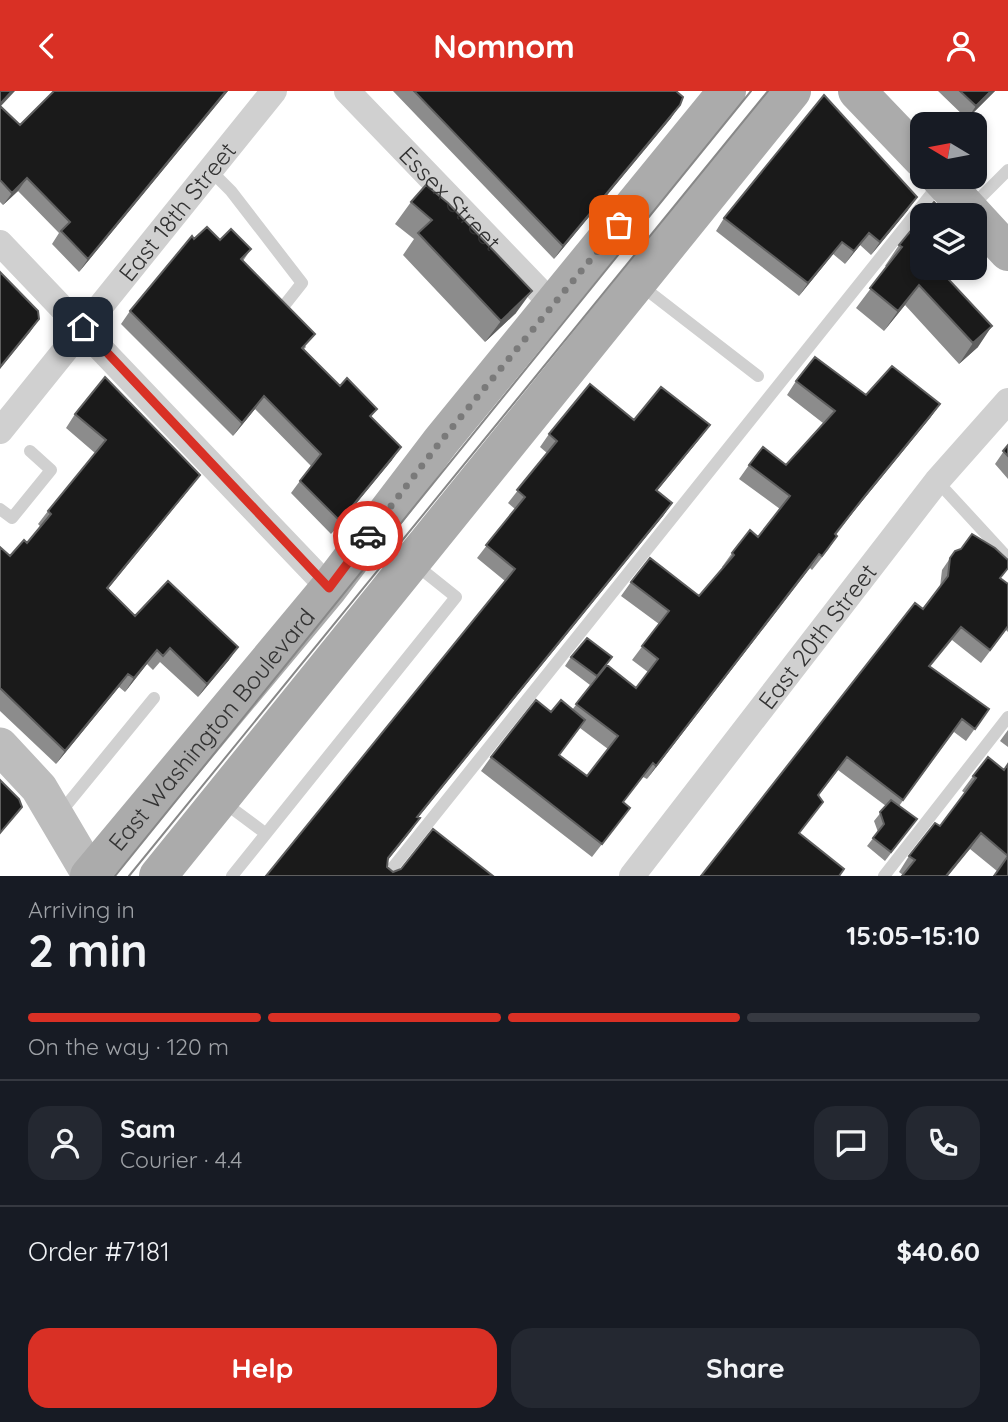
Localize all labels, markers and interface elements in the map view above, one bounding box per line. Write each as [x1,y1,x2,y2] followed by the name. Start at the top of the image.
[433,26,575,66] text: Nomnom
[28,27,66,65] icon: back
[942,27,980,65] icon: person
[910,112,987,189] north arrow
[910,112,987,280] map controls
[112,136,242,287] street label: East 18th Street
[393,140,507,257] street label: Essex Street
[589,195,649,255] pin
[910,203,987,280] button: layers
[600,206,638,244] icon: bag
[53,297,113,357] pin
[64,308,102,346] icon: home
[333,501,403,571] courier
[349,517,387,555] icon: car
[752,557,883,715] street label: East 20th Street
[102,602,321,857] street label: East Washington Boulevard
[28,895,135,924] text: Arriving in
[846,919,980,952] text: 15:05–15:10
[28,921,148,979] text: 2 min
[28,1032,229,1061] text: On the way · 120 m
[28,1106,102,1180] button: person
[814,1106,888,1180] button: chat
[906,1106,980,1180] button: phone
[120,1112,176,1145] text: Sam
[120,1145,242,1174] text: Courier · 4.4
[28,1235,170,1268] text: Order #7181
[896,1235,980,1268] text: $40.60
[28,1328,497,1408] button: Help
[511,1328,980,1408] button: Share

